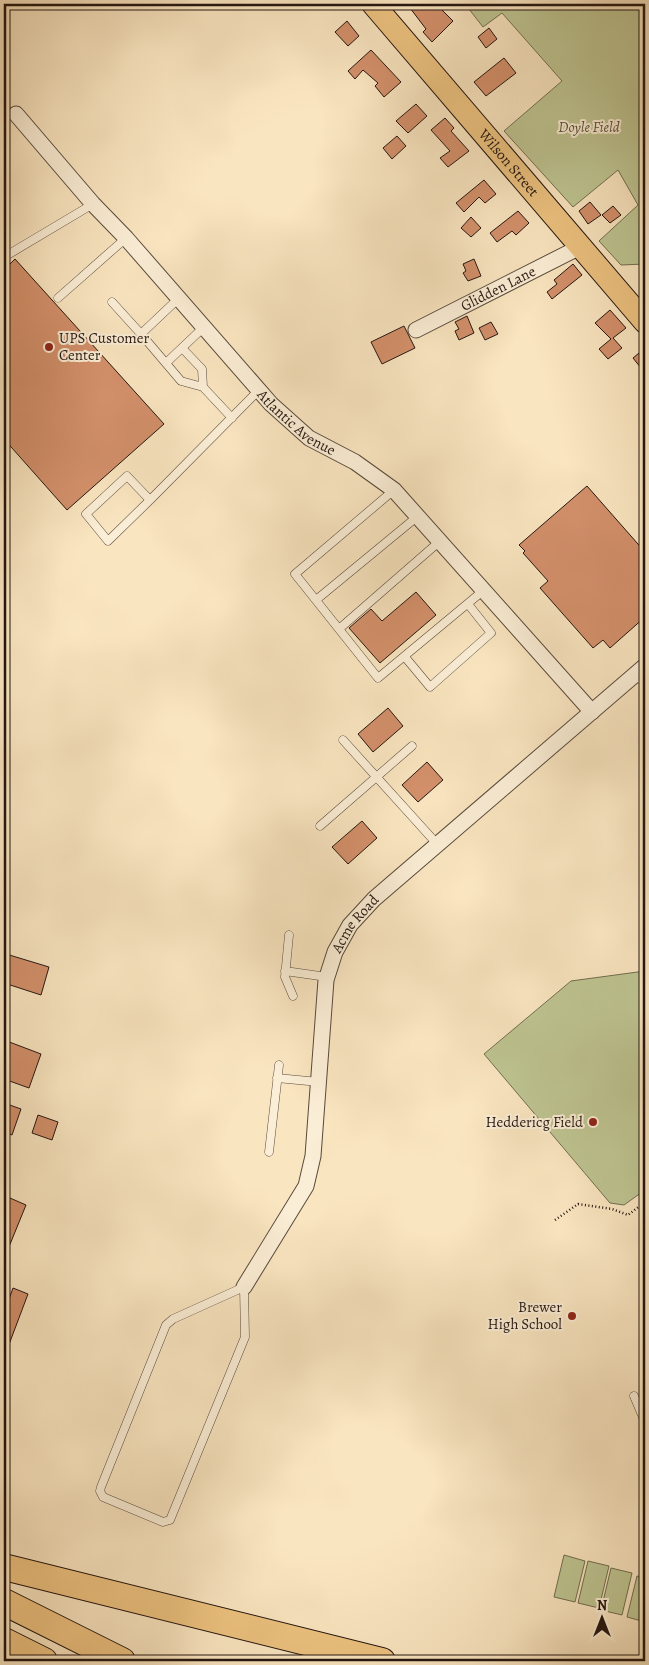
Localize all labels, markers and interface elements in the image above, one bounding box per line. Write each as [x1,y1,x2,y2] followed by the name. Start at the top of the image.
[558,117,620,137] park label: Doyle Field
[474,124,543,201] street label: Wilson Street
[457,261,539,316] street label: Glidden Lane
[59,328,150,365] place label: UPS Customer Center
[43,341,55,353] marker: UPS Customer Center
[252,384,339,460] street label: Atlantic Avenue
[326,890,384,957] street label: Acme Road
[486,1112,584,1132] place label: Heddericg Field
[587,1116,599,1128] marker: Heddericg Field
[487,1297,562,1334] place label: Brewer High School
[566,1310,578,1322] marker: Brewer High School
[576,1592,626,1642] north arrow
[597,1596,607,1615] text: N

